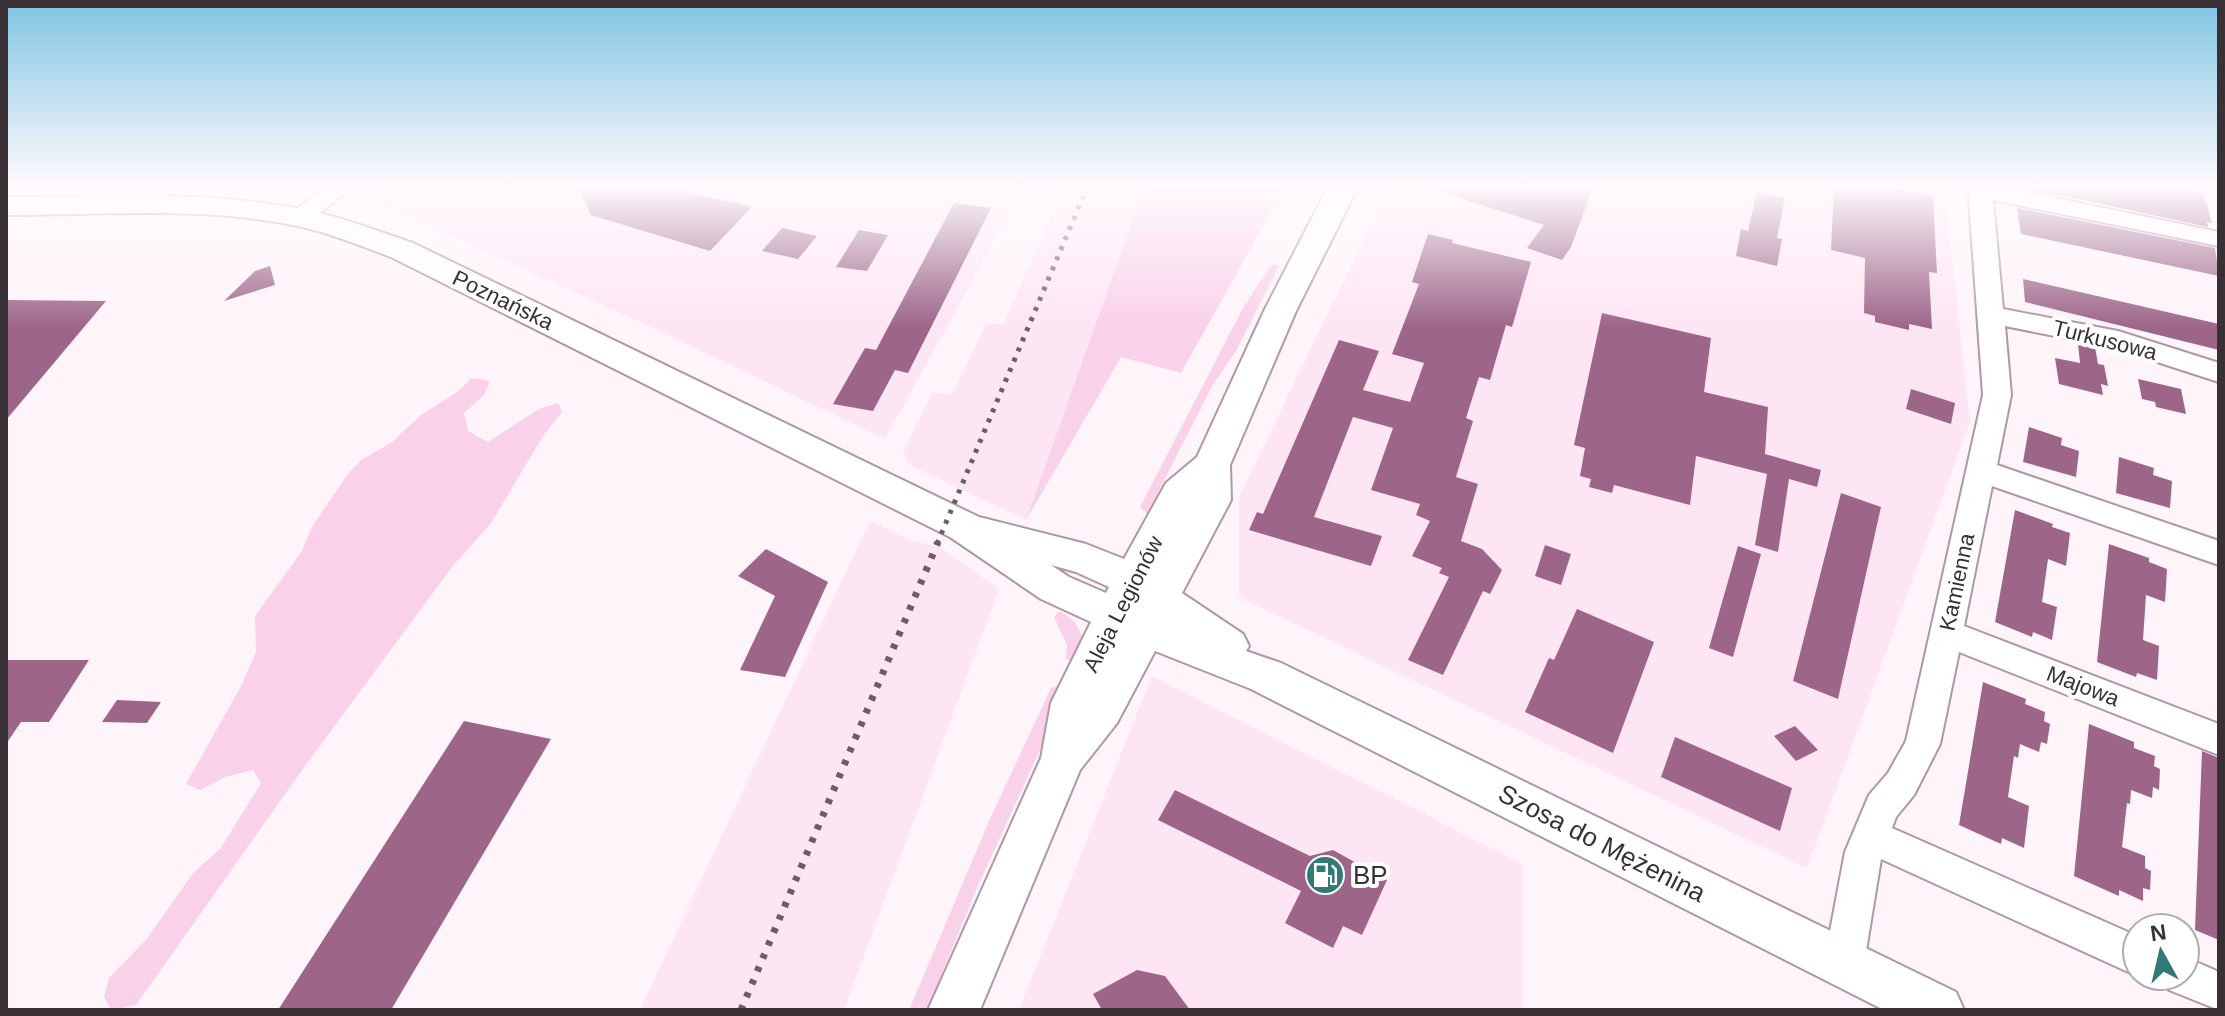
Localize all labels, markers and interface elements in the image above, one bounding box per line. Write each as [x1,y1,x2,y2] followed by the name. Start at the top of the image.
[449,265,558,335] street label: Poznańska
[2050,315,2161,365] street label: Turkusowa
[1934,530,1980,633] street label: Kamienna
[1078,532,1168,676] street label: Aleja Legionów
[2043,661,2124,712] street label: Majowa
[1493,778,1711,908] street label: Szosa do Mężenina
[1304,854,1346,896] fuel station icon: BP
[1353,860,1388,890] place label: BP
[2121,912,2201,992] north arrow
[2149,919,2168,946] text: N

